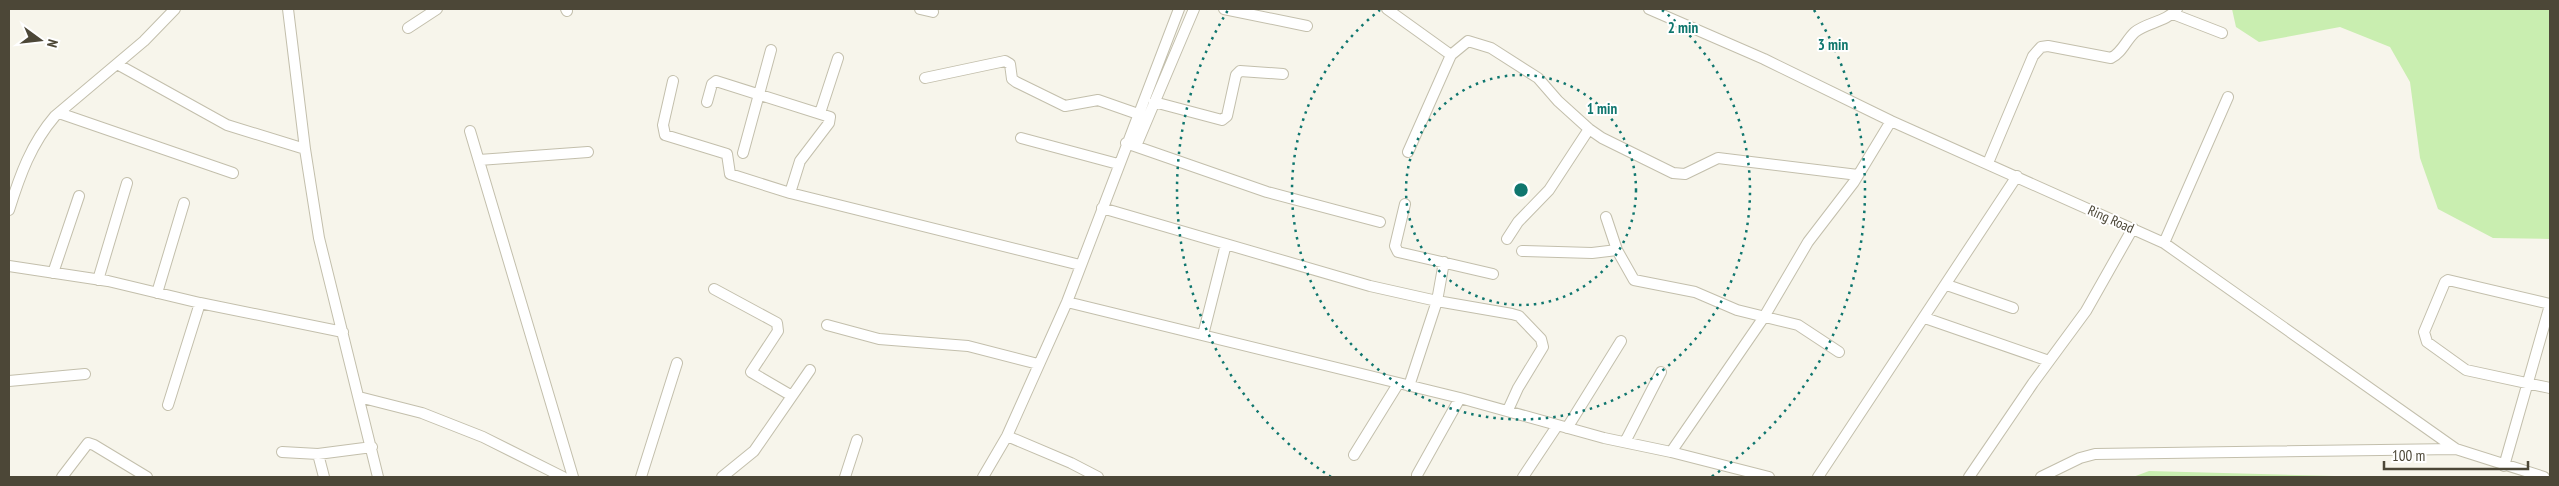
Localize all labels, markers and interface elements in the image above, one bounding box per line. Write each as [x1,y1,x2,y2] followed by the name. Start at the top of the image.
[15,15,65,65] north arrow
[1668,18,1698,37] text: 2 min
[1818,35,1848,54] text: 3 min
[43,37,62,49] text: N
[1587,99,1617,118] text: 1 min
[1512,181,1530,199] centre of rings
[2085,201,2137,237] street label: Ring Road
[2384,438,2528,470] scale bar
[2392,446,2425,465] text: 100 m

